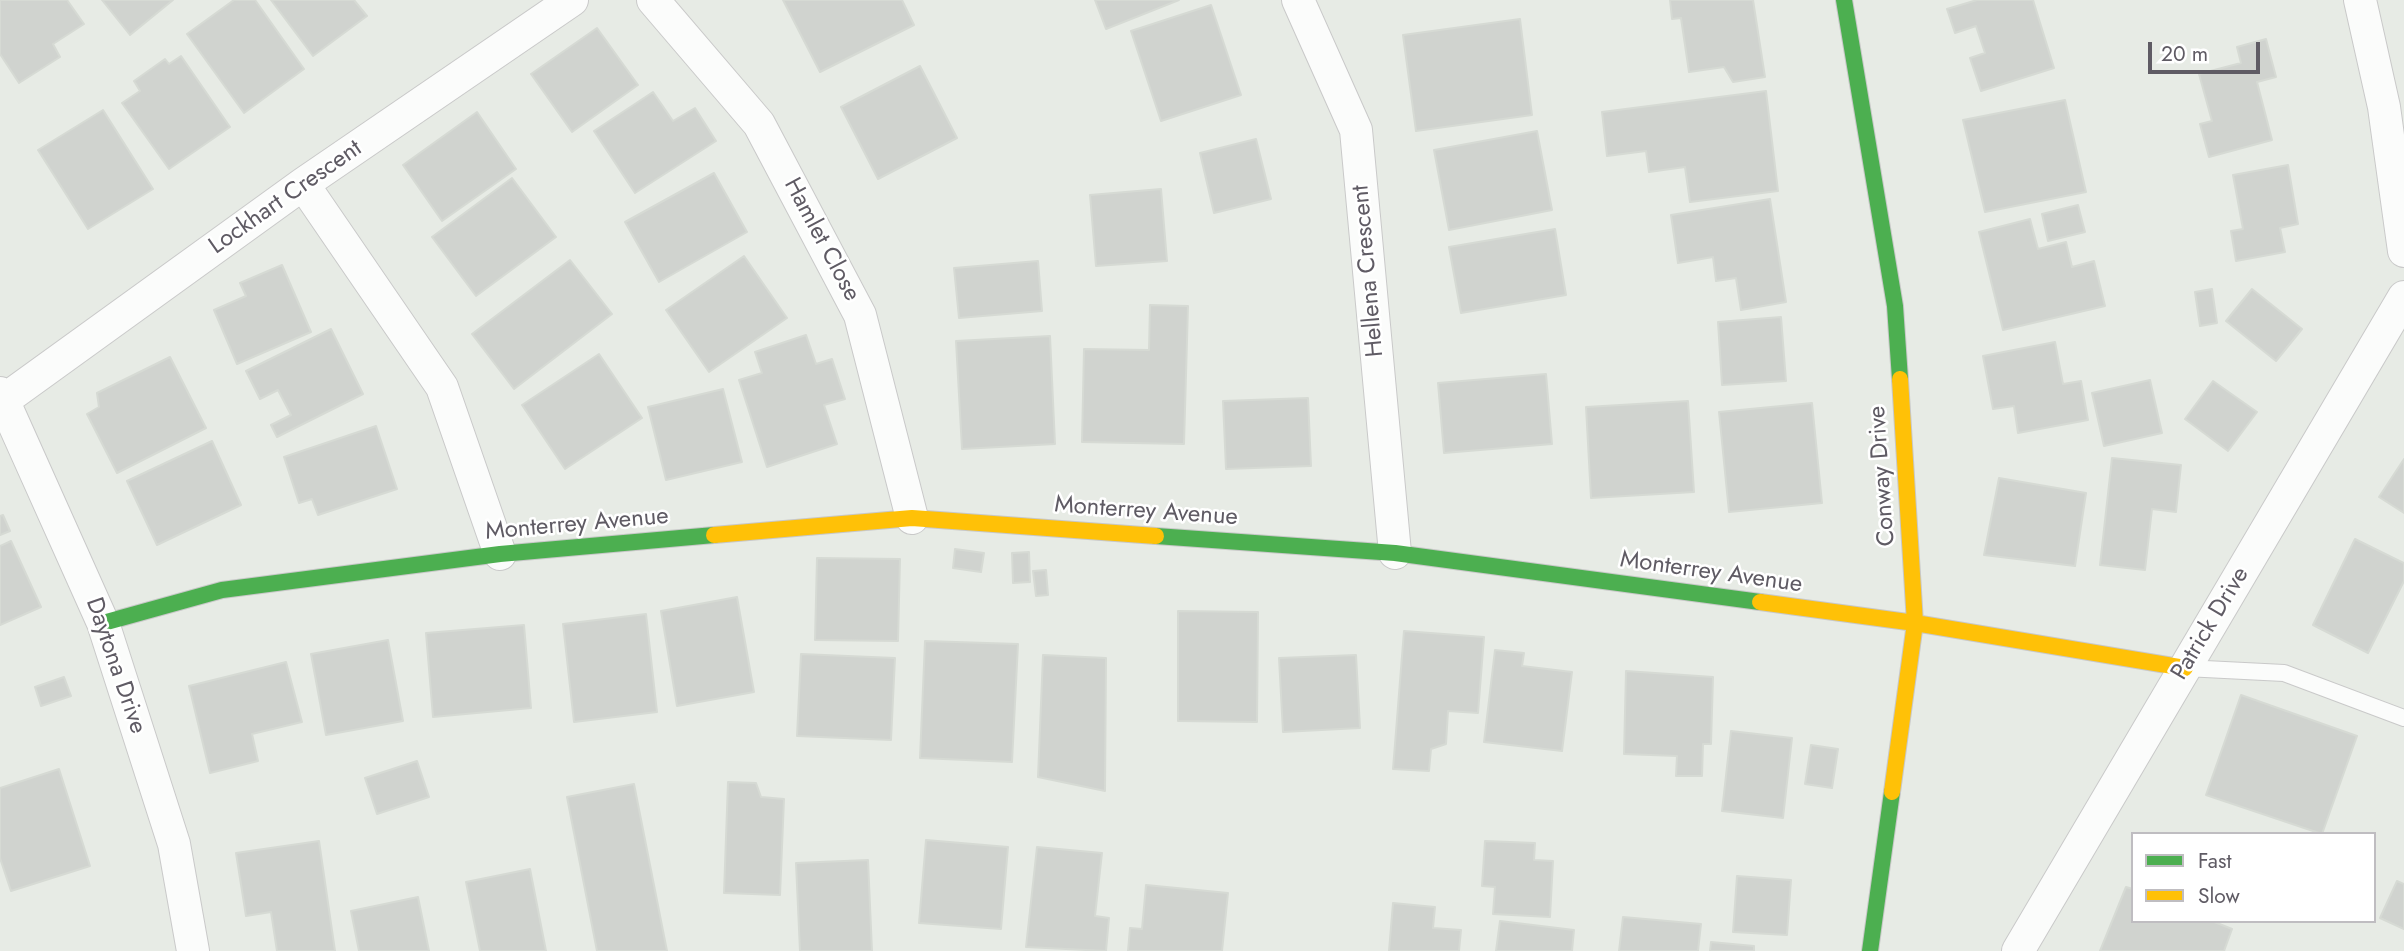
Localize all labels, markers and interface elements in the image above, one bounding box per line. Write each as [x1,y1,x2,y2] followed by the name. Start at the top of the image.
[2152,28,2264,72] scale bar
[2161,39,2208,69] text: 20 m
[204,135,368,261] street label: Lockhart Crescent
[777,173,865,307] street label: Hamlet Close
[1347,184,1391,358] street label: Hellena Crescent
[1864,405,1902,547] street label: Conway Drive
[1053,491,1239,533] street label: Monterrey Avenue
[484,503,670,547] street label: Monterrey Avenue
[1618,546,1804,600] street label: Monterrey Avenue
[2166,562,2256,686] street label: Patrick Drive
[78,594,152,738] street label: Daytona Drive
[2131,832,2376,923] legend
[2198,846,2231,876] text: Fast
[2198,881,2240,911] text: Slow

